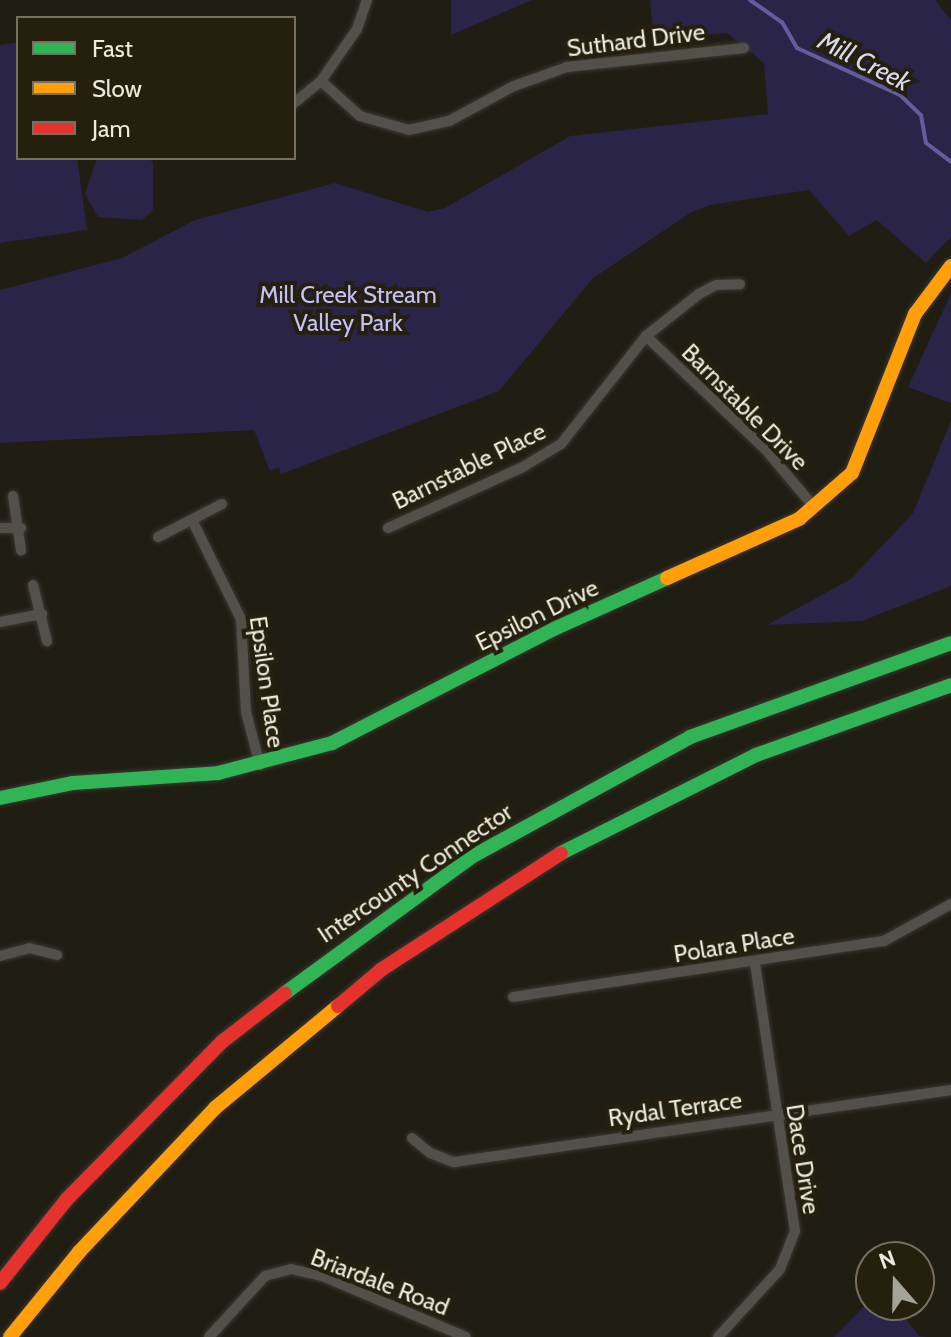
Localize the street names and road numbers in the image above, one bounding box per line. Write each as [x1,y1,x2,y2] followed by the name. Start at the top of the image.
[565,17,707,63] street label: Suthard Drive
[676,338,814,476] street label: Barnstable Drive
[388,417,550,515] street label: Barnstable Place
[471,573,603,657] street label: Epsilon Drive
[243,614,291,750] street label: Epsilon Place
[312,797,518,949] street label: Intercounty Connector
[672,921,796,969] street label: Polara Place
[606,1085,744,1133] street label: Rydal Terrace
[780,1102,826,1216] street label: Dace Drive
[307,1242,453,1322] street label: Briardale Road

